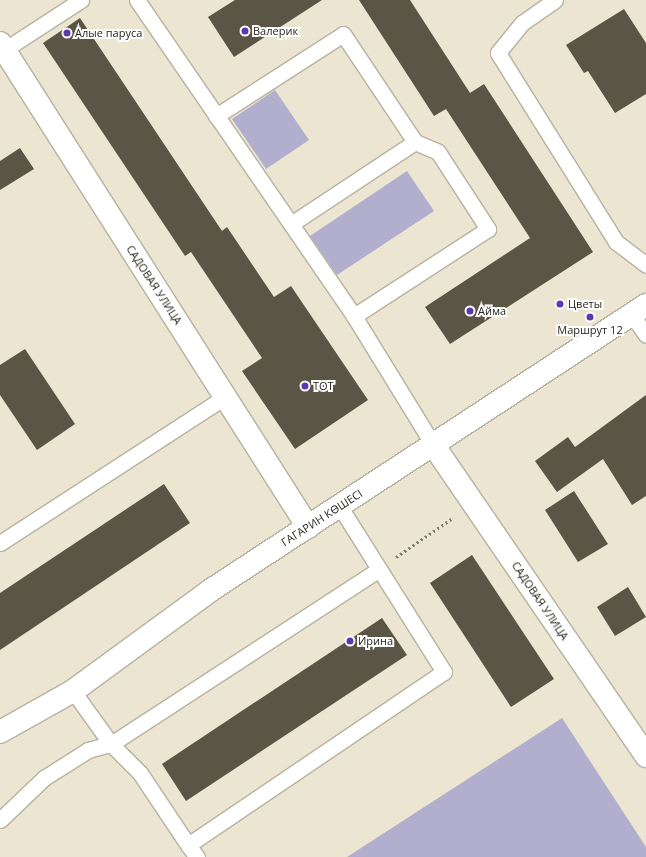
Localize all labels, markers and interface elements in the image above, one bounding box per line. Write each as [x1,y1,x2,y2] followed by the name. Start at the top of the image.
[253,24,298,38] place label: Валерик
[75,26,142,40] place label: Алые паруса
[240,26,250,36] marker: Валерик
[62,28,72,38] marker: Алые паруса
[123,243,185,327] street label: САДОВАЯ УЛИЦА
[568,297,602,311] place label: Цветы
[555,299,565,309] marker: Цветы
[478,304,506,318] place label: Айма
[465,306,475,316] marker: Айма
[585,312,595,322] marker: Маршрут 12
[557,323,623,337] place label: Маршрут 12
[313,379,334,393] place label: ТОТ
[300,381,310,391] marker: ТОТ
[279,487,365,549] street label: ГАГАРИН КӨШЕСІ
[509,559,571,643] street label: САДОВАЯ УЛИЦА
[358,634,393,648] place label: Ирина
[345,636,355,646] marker: Ирина

